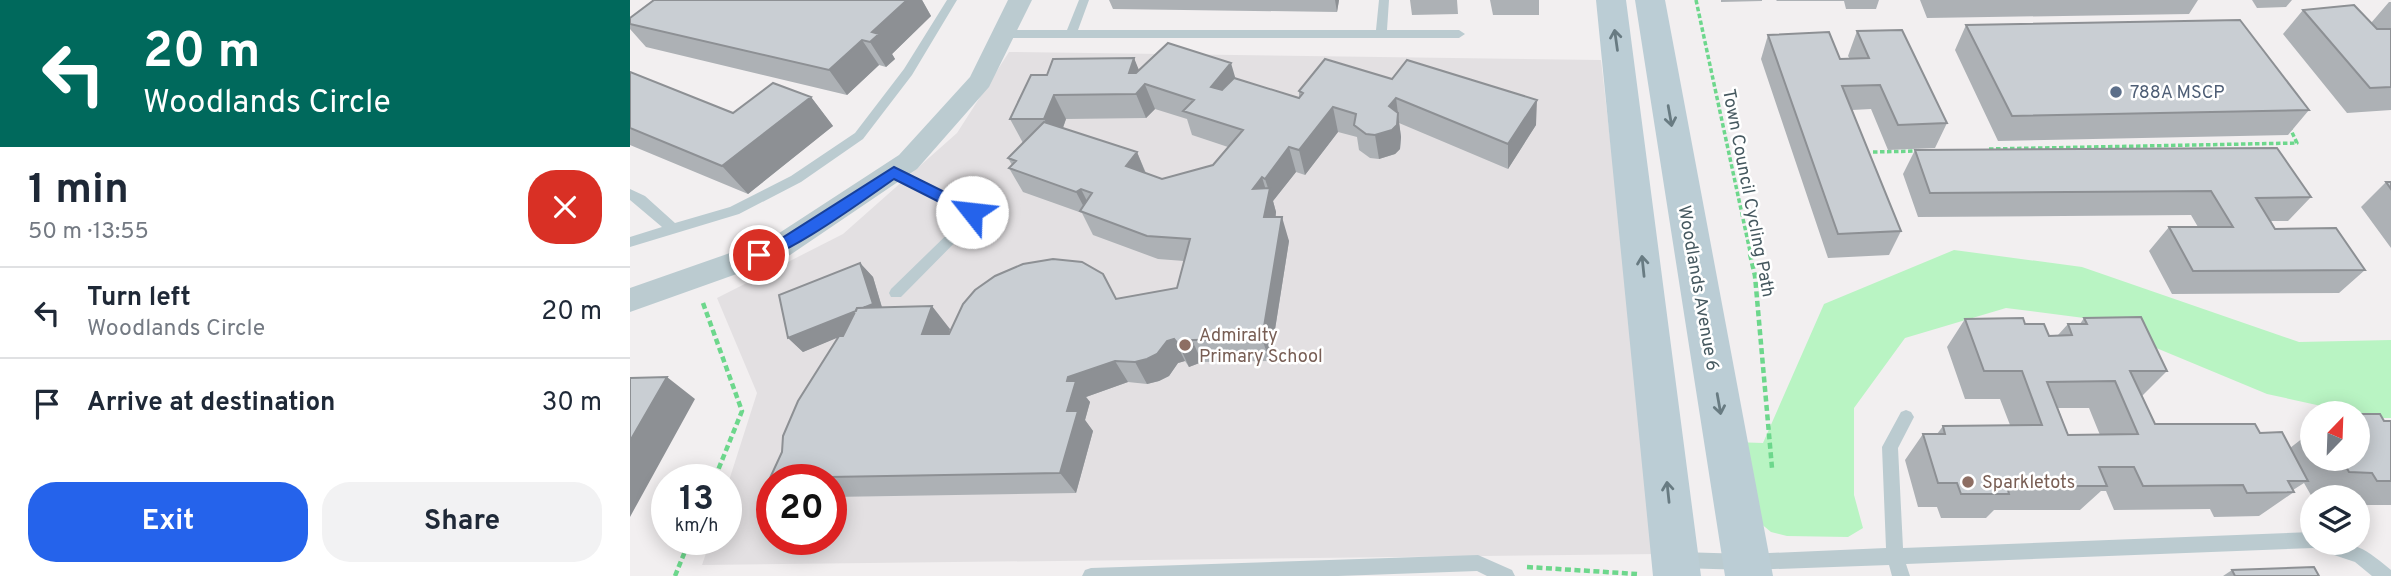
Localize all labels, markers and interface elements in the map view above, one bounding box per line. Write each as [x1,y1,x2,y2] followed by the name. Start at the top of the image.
[143,23,260,85] text: 20 m
[28,28,119,119] icon: left
[1609,29,1622,52] one-way arrow
[2130,82,2224,105] place label: 788A MSCP
[143,84,391,124] text: Woodlands Circle
[2108,84,2124,100] marker: 788A MSCP
[1716,87,1779,299] street label: Town Council Cycling Path
[1664,104,1677,126] one-way arrow
[28,165,129,218] text: 1 min
[528,170,602,244] button: close
[935,175,1009,249] position arrow
[1672,204,1723,373] street label: Woodlands Avenue 6
[28,218,149,247] text: 50 m · 13:55
[729,225,789,285] pin
[740,236,778,274] icon: arrive
[1636,255,1649,278] one-way arrow
[87,282,191,315] text: Turn left
[28,294,66,332] icon: left
[541,296,602,329] text: 20 m
[87,315,265,344] text: Woodlands Circle
[1199,325,1323,369] place label: Admiralty Primary School
[1177,337,1193,353] marker: Admiralty Primary School
[28,385,66,423] icon: arrive
[87,387,335,420] text: Arrive at destination
[542,387,602,420] text: 30 m
[1713,392,1726,415] one-way arrow
[2300,401,2370,471] north arrow
[2300,401,2370,555] map controls
[756,464,847,555] speed limit sign: 20
[1982,472,2075,495] place label: Sparkletots
[1960,474,1976,490] marker: Sparkletots
[679,478,714,522] text: 13
[1661,481,1674,504] one-way arrow
[28,482,308,562] button: Exit
[322,482,602,562] button: Share
[2300,485,2370,555] button: layers
[675,515,718,538] text: km/h

